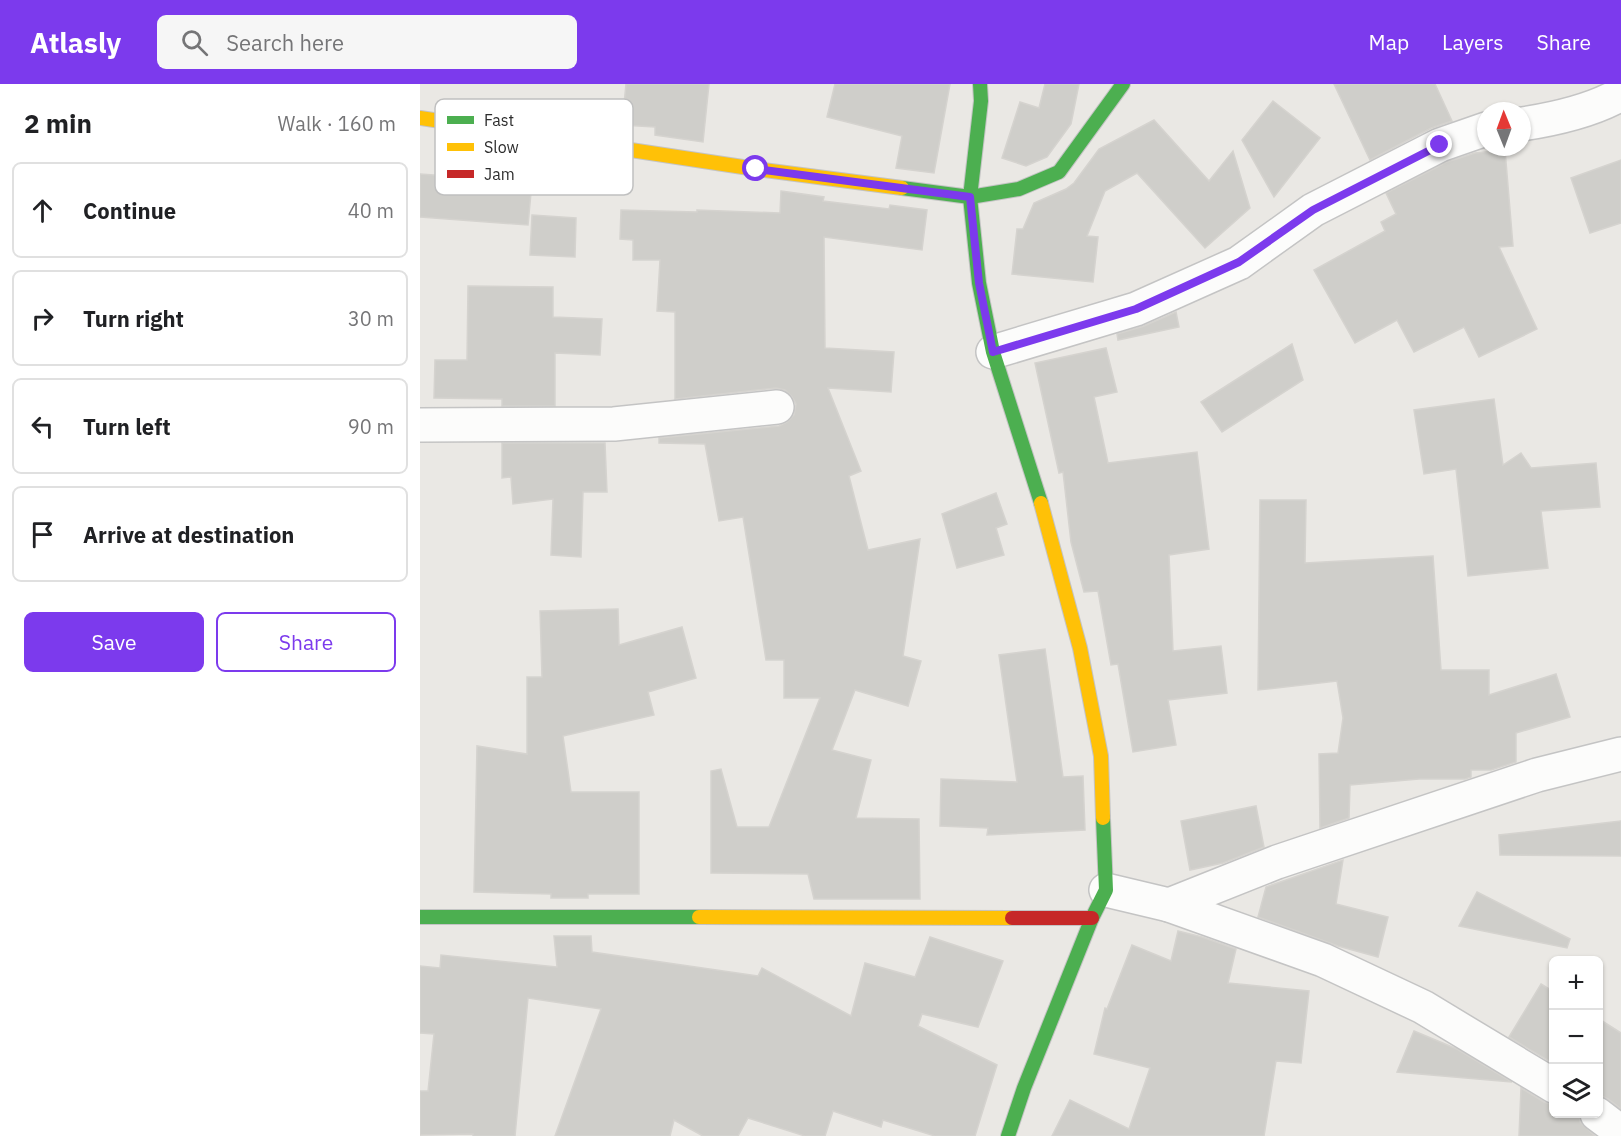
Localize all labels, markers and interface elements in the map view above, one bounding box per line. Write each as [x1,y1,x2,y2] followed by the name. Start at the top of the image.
[157,15,577,69] search box
[30,24,121,61] text: Atlasly
[178,26,211,59] icon: search
[226,28,344,57] text: Search here
[1369,28,1409,56] text: Map
[1442,28,1504,56] text: Layers
[1537,28,1591,56] text: Share
[435,99,633,195] legend
[1477,102,1531,156] north arrow
[24,106,92,140] text: 2 min
[278,110,396,137] text: Walk · 160 m
[484,110,514,130] text: Fast
[1426,131,1452,157] route end
[484,137,519,157] text: Slow
[742,155,768,181] route start
[484,164,515,184] text: Jam
[26,194,59,227] icon: ahead
[83,196,176,225] text: Continue
[348,197,394,224] text: 40 m
[26,302,59,335] icon: right
[83,304,184,333] text: Turn right
[348,305,394,332] text: 30 m
[26,410,59,443] icon: left
[83,412,171,441] text: Turn left
[348,413,394,440] text: 90 m
[26,518,59,551] icon: arrive
[83,520,294,549] text: Arrive at destination
[24,612,204,672] button: Save
[216,612,396,672] button: Share
[1549,956,1603,1118] map controls
[1549,956,1603,1010] button: +
[1549,1010,1603,1064] button: −
[1549,1064,1603,1118] button: layers

